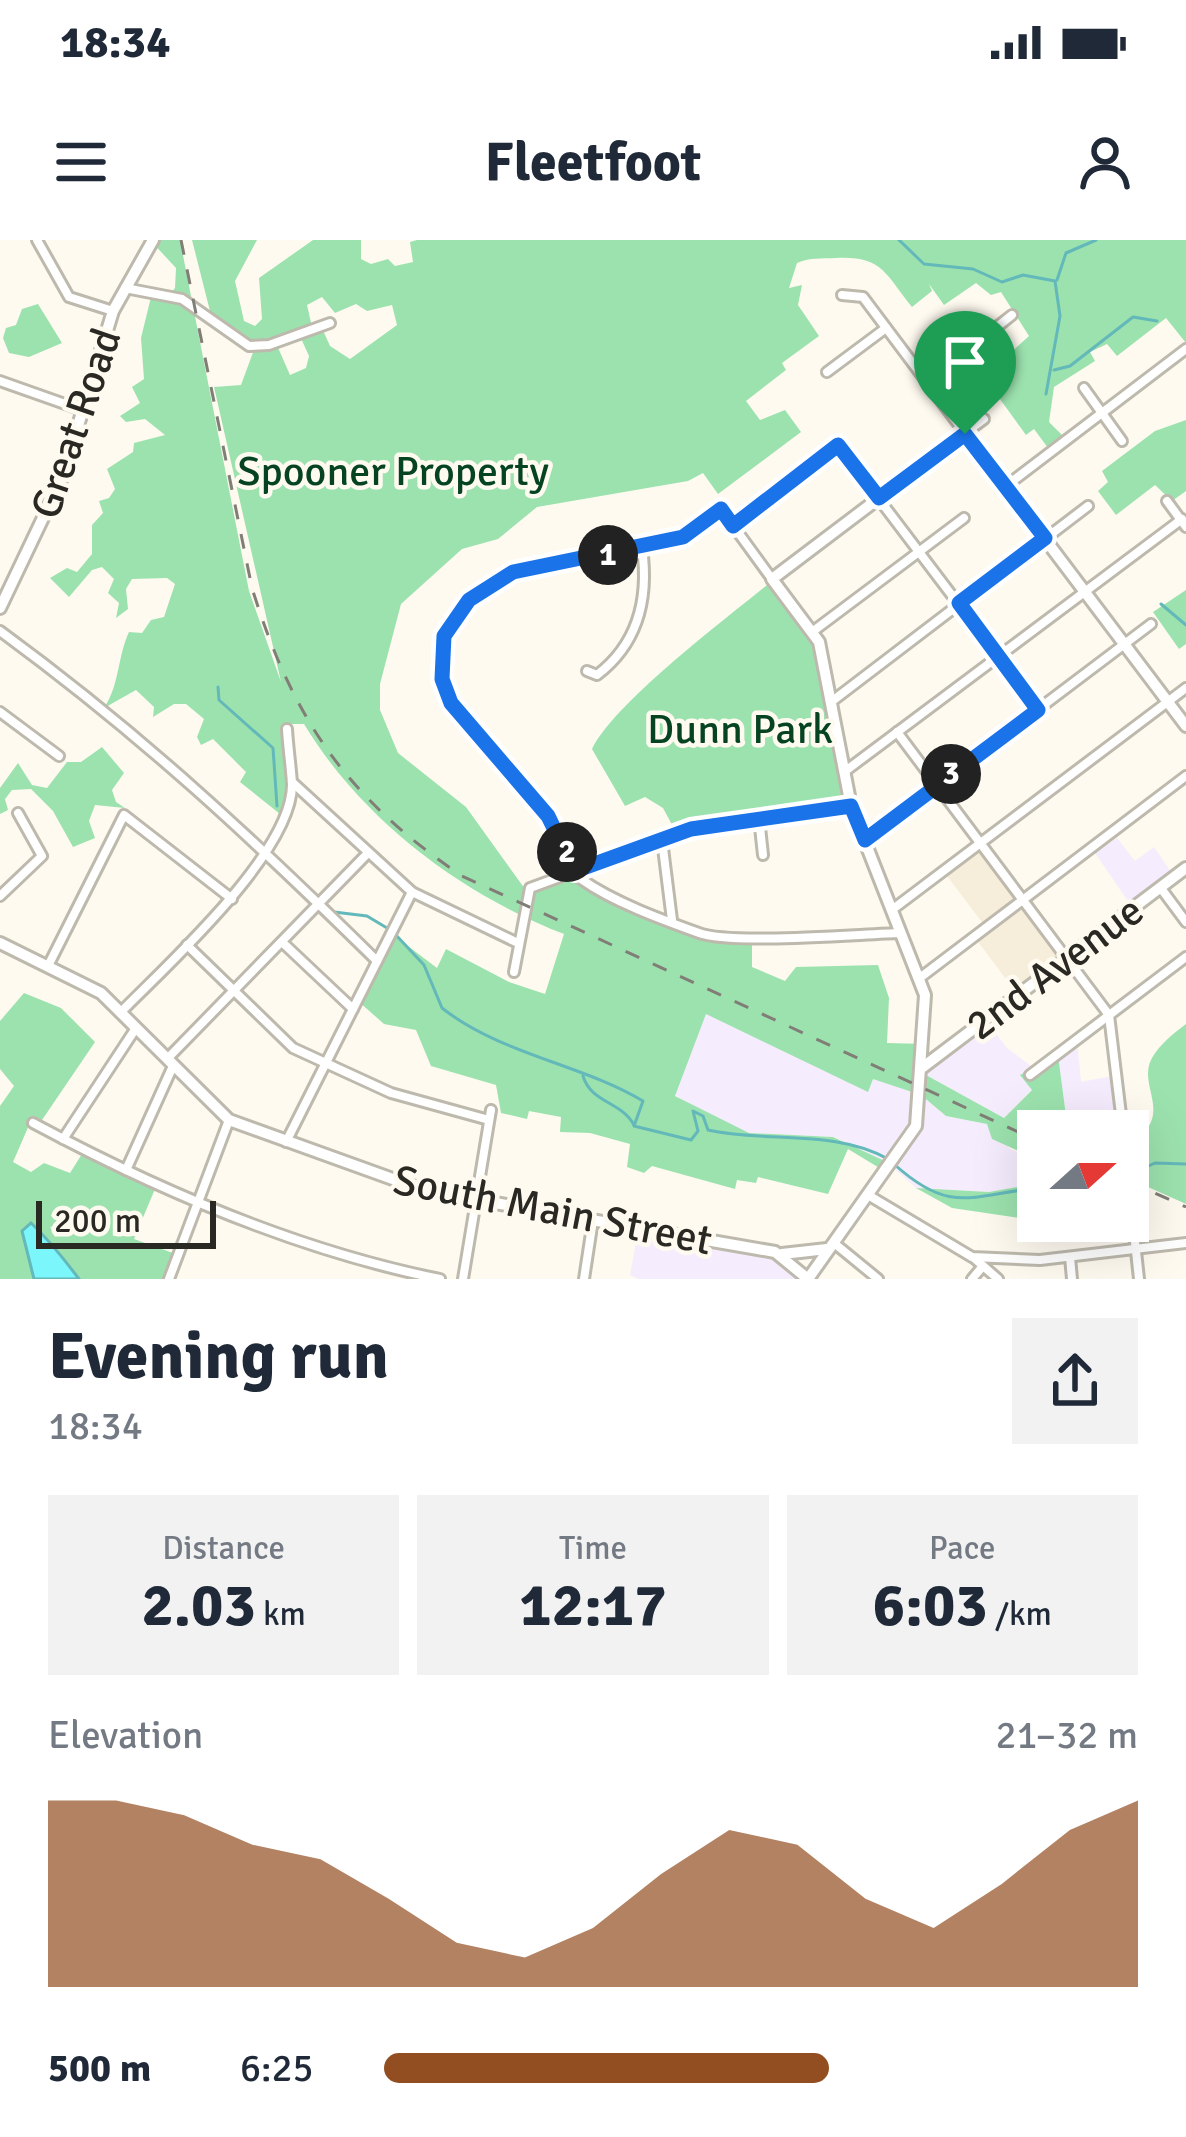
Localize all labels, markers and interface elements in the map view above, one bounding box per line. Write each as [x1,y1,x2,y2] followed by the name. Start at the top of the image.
[60,15,170,70] text: 18:34
[48,129,114,195] icon: menu
[485,129,701,196] text: Fleetfoot
[1072,129,1138,195] icon: person
[914,311,1016,434] pin
[20,322,133,525] street label: Great Road
[932,329,998,395] icon: arrive
[237,446,549,497] park label: Spooner Property
[578,525,638,585] pin: 1
[599,534,617,575] text: 1
[647,704,833,755] park label: Dunn Park
[921,744,981,804] pin: 3
[942,753,960,794] text: 3
[537,822,597,882] pin: 2
[558,831,576,872] text: 2
[956,885,1153,1051] street label: 2nd Avenue
[1017,1110,1149,1242] north arrow
[1017,1110,1149,1242] map controls
[389,1155,716,1266] street label: South Main Street
[36,1195,216,1248] scale bar
[54,1201,141,1242] text: 200 m
[48,1316,389,1397] text: Evening run
[1012,1318,1138,1444] button: share
[48,1402,143,1450] text: 18:34
[162,1528,285,1569] text: Distance
[559,1528,627,1569] text: Time
[929,1528,996,1569] text: Pace
[141,1569,256,1643] text: 2.03
[519,1569,667,1643] text: 12:17
[873,1569,988,1643] text: 6:03
[256,1594,306,1635] text: km
[988,1594,1052,1635] text: /km
[48,1711,203,1759] text: Elevation
[995,1711,1138,1759] text: 21–32 m
[48,2044,151,2092] text: 500 m
[240,2044,314,2092] text: 6:25

